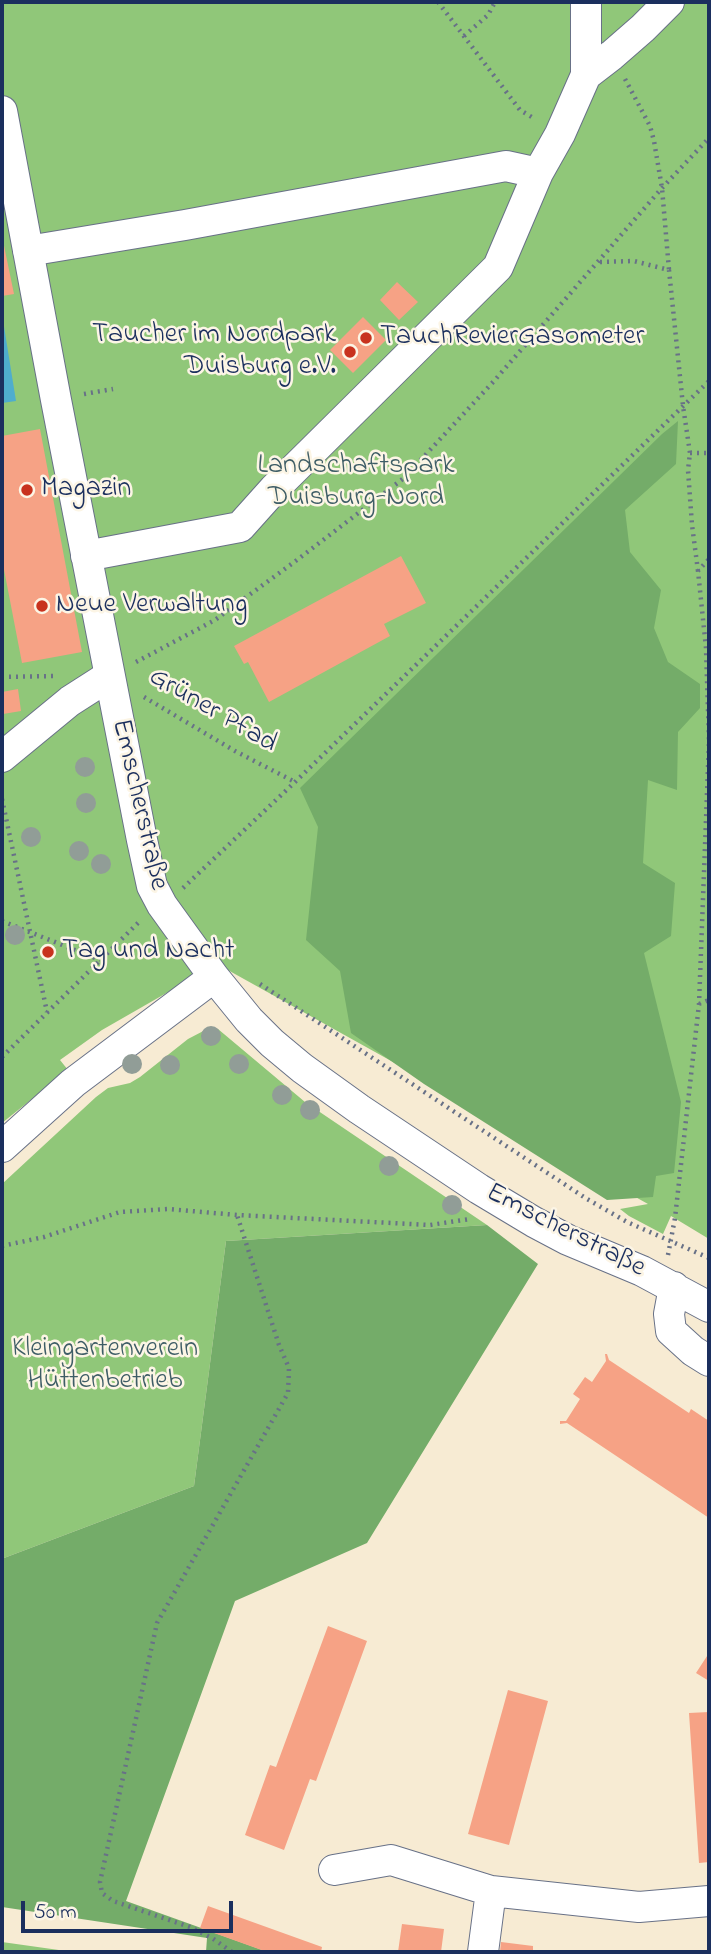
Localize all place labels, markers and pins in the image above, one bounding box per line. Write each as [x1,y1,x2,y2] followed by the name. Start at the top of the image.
[92,319,336,385] place label: Taucher im Nordpark Duisburg e.V.
[380,321,644,355] place label: TauchRevierGasometer
[358,330,374,346] marker: TauchRevierGasometer
[342,344,358,360] marker: Taucher im Nordpark Duisburg e.V.
[41,473,131,507] place label: Magazin
[19,482,35,498] marker: Magazin
[56,589,247,623] place label: Neue Verwaltung
[34,598,50,614] marker: Neue Verwaltung
[62,935,234,969] place label: Tag und Nacht
[40,944,56,960] marker: Tag und Nacht

